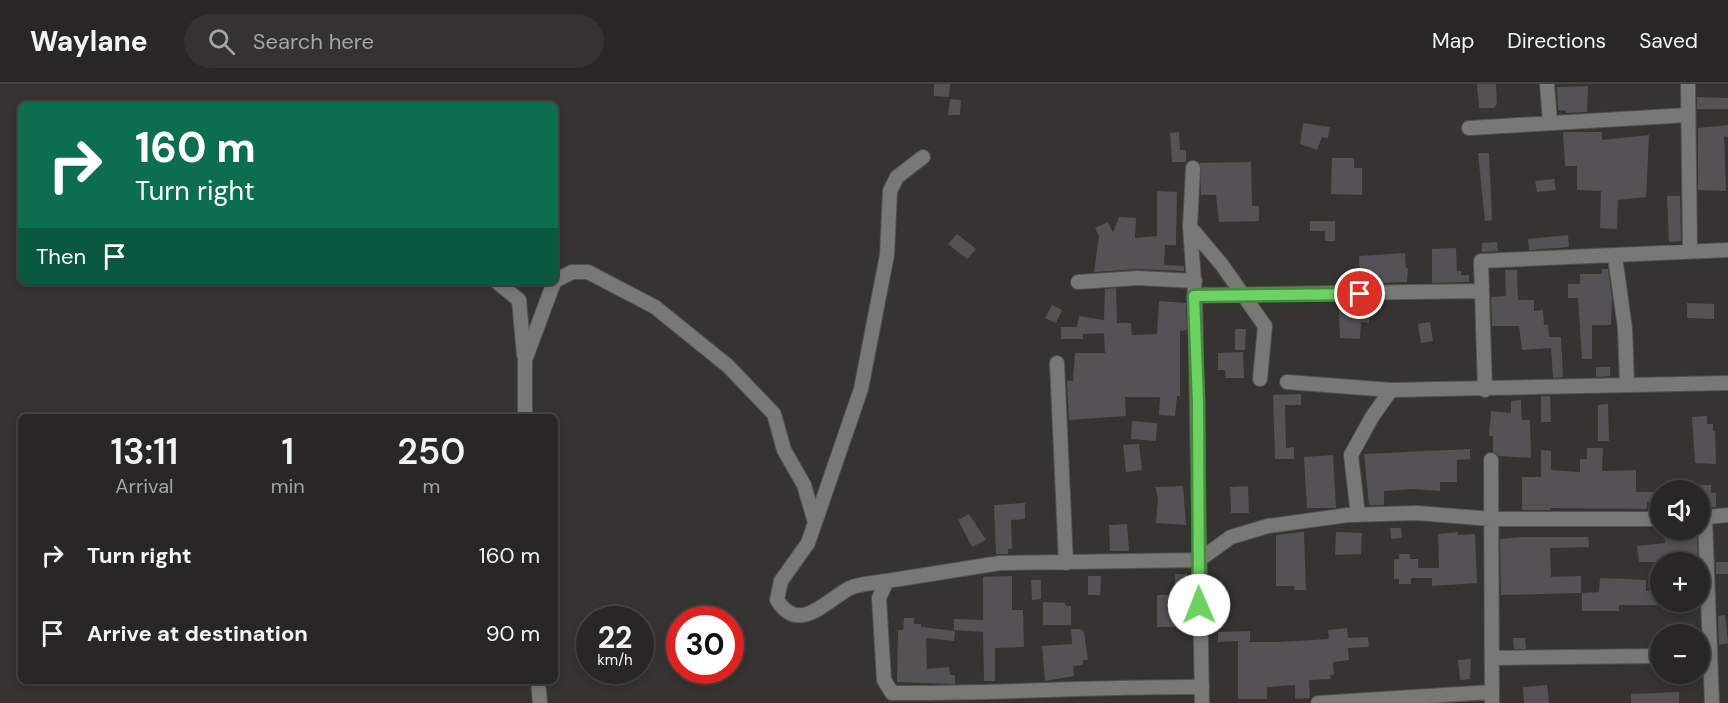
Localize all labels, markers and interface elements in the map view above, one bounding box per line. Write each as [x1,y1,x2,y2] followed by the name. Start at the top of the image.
[184,14,604,68] search box
[30,23,148,60] text: Waylane
[205,25,238,58] icon: search
[253,27,374,56] text: Search here
[1432,27,1474,55] text: Map
[1507,27,1606,55] text: Directions
[1639,27,1698,55] text: Saved
[135,120,256,175] text: 160 m
[36,126,114,204] icon: right
[135,173,255,208] text: Turn right
[98,240,131,273] icon: arrive
[36,242,86,271] text: Then
[1334,268,1385,319] pin
[1343,277,1376,310] icon: arrive
[110,428,178,475] text: 13:11
[282,428,294,475] text: 1
[397,428,465,475] text: 250
[115,473,174,499] text: Arrival
[271,473,305,499] text: min
[422,473,440,499] text: m
[1650,480,1710,684] map controls
[1650,480,1710,540] button: sound
[36,539,69,572] icon: right
[87,541,192,570] text: Turn right
[479,541,540,570] text: 160 m
[1650,552,1710,612] button: +
[1167,573,1231,637] position arrow
[666,606,744,684] speed limit sign: 30
[36,617,69,650] icon: arrive
[598,618,632,657] text: 22
[87,619,308,648] text: Arrive at destination
[486,619,540,648] text: 90 m
[1650,624,1710,684] button: −
[597,650,633,670] text: km/h

